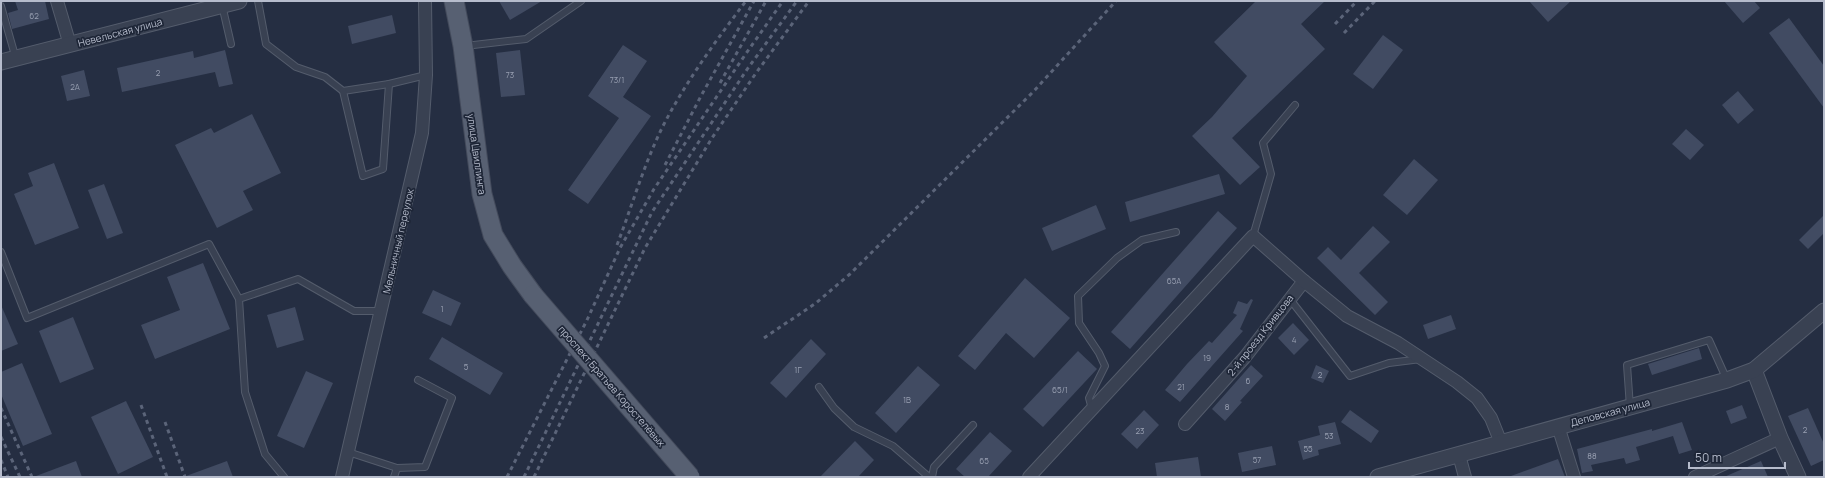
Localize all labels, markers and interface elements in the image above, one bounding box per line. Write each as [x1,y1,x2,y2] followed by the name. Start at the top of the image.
[29,10,39,21] house number: 62
[76,14,164,50] street label: Невельская улица
[156,67,161,78] house number: 2
[506,69,514,80] house number: 73
[610,74,624,85] house number: 73/1
[70,81,80,92] house number: 2А
[464,113,490,195] street label: улица Цвиллинга
[379,186,417,295] street label: Мельничный переулок
[1167,275,1181,286] house number: 65А
[1224,291,1296,379] street label: 2-й проезд Кривцова
[440,303,444,314] house number: 1
[555,322,669,450] street label: проспект Братьев Коростелёвых
[1292,334,1297,345] house number: 4
[1203,352,1211,363] house number: 19
[464,361,469,372] house number: 5
[794,364,802,375] house number: 1Г
[1318,369,1323,380] house number: 2
[1246,375,1251,386] house number: 6
[1177,381,1185,392] house number: 21
[1052,384,1068,395] house number: 65/1
[903,394,911,405] house number: 1В
[1569,395,1651,429] street label: Деповская улица
[1225,401,1230,412] house number: 8
[1803,424,1808,435] house number: 2
[1136,425,1144,436] house number: 23
[1324,430,1334,441] house number: 53
[1303,443,1313,454] house number: 55
[1689,444,1785,470] scale bar
[1695,449,1722,466] text: 50 m
[1587,450,1597,461] house number: 88
[1253,454,1261,465] house number: 57
[979,455,989,466] house number: 65

